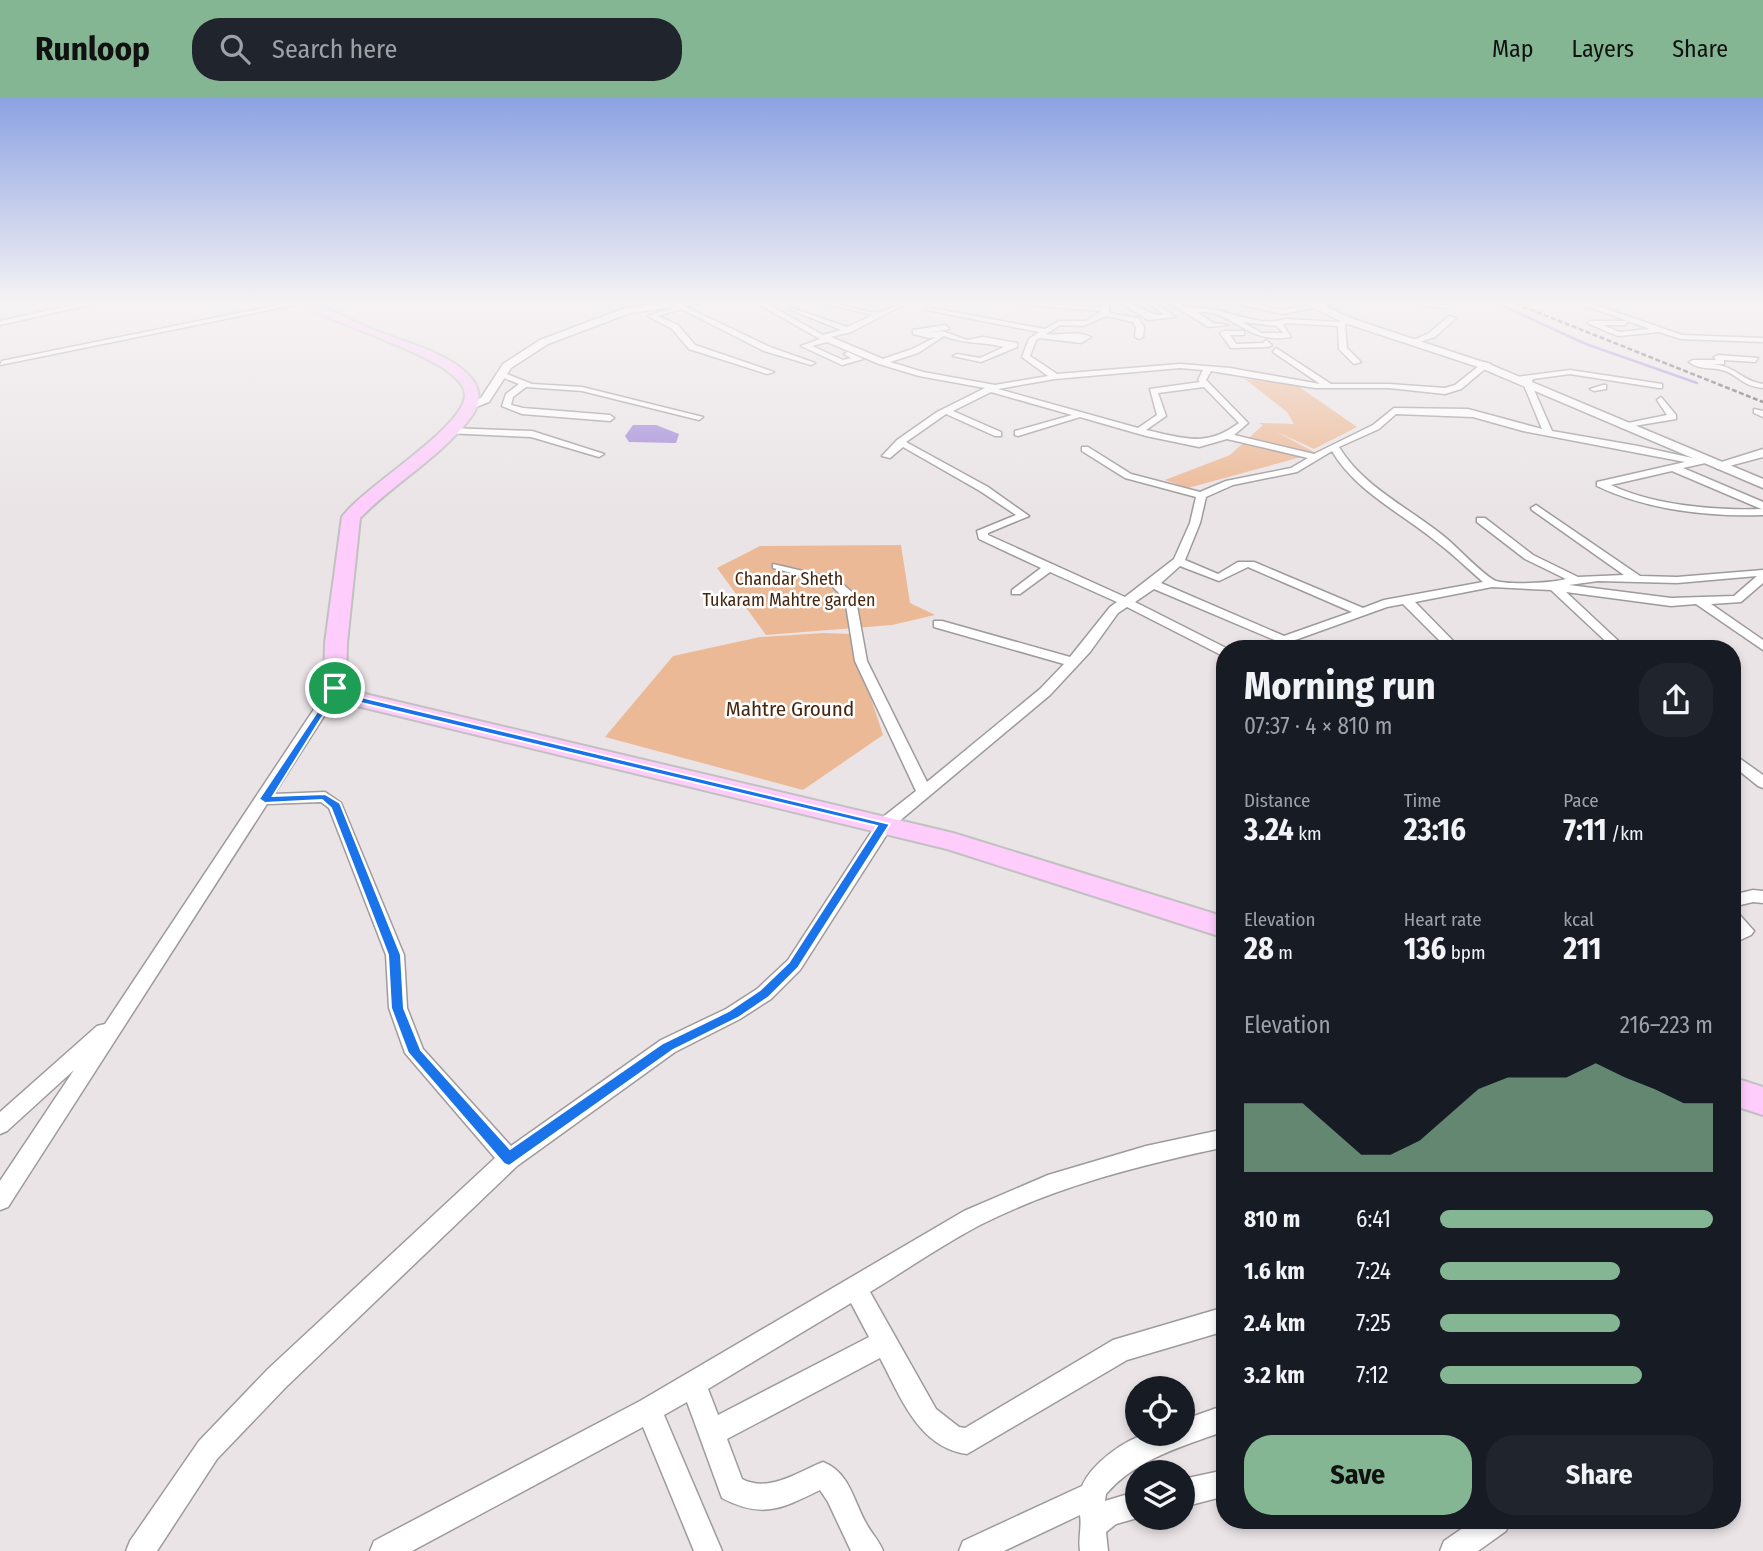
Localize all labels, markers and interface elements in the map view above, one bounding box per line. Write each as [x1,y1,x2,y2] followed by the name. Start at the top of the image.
[192,18,682,81] search box
[35,29,150,69] text: Runloop
[216,30,254,68] icon: search
[272,34,397,65] text: Search here
[1492,35,1534,63] text: Map
[1572,35,1634,63] text: Layers
[1672,35,1728,63] text: Share
[702,568,876,611] park label: Chandar Sheth Tukaram Mahtre garden
[305,658,365,718] pin
[1244,663,1436,709] text: Morning run
[1639,663,1713,737] button: share
[316,669,354,707] icon: arrive
[726,696,854,722] park label: Mahtre Ground
[1244,712,1393,740] text: 07:37 · 4 × 810 m
[1244,789,1311,812] text: Distance
[1404,789,1441,812] text: Time
[1563,789,1599,812] text: Pace
[1244,812,1294,848] text: 3.24
[1404,812,1466,848] text: 23:16
[1563,812,1607,848] text: 7:11
[1294,822,1322,845] text: km
[1607,822,1644,845] text: /km
[1244,908,1316,931] text: Elevation
[1404,908,1482,931] text: Heart rate
[1563,908,1594,931] text: kcal
[1244,931,1274,967] text: 28
[1404,931,1446,967] text: 136
[1563,931,1602,967] text: 211
[1274,941,1293,964] text: m
[1446,941,1486,964] text: bpm
[1244,1011,1331,1039] text: Elevation
[1620,1011,1713,1039] text: 216–223 m
[1244,1205,1300,1233] text: 810 m
[1356,1205,1391,1233] text: 6:41
[1244,1257,1305,1285] text: 1.6 km
[1356,1257,1391,1285] text: 7:24
[1244,1309,1305,1337] text: 2.4 km
[1356,1309,1391,1337] text: 7:25
[1244,1361,1305,1389] text: 3.2 km
[1356,1361,1388,1389] text: 7:12
[1125,1376,1195,1530] map controls
[1125,1376,1195,1446] button: locate
[1244,1435,1472,1515] button: Save
[1486,1435,1713,1515] button: Share
[1125,1460,1195,1530] button: layers

